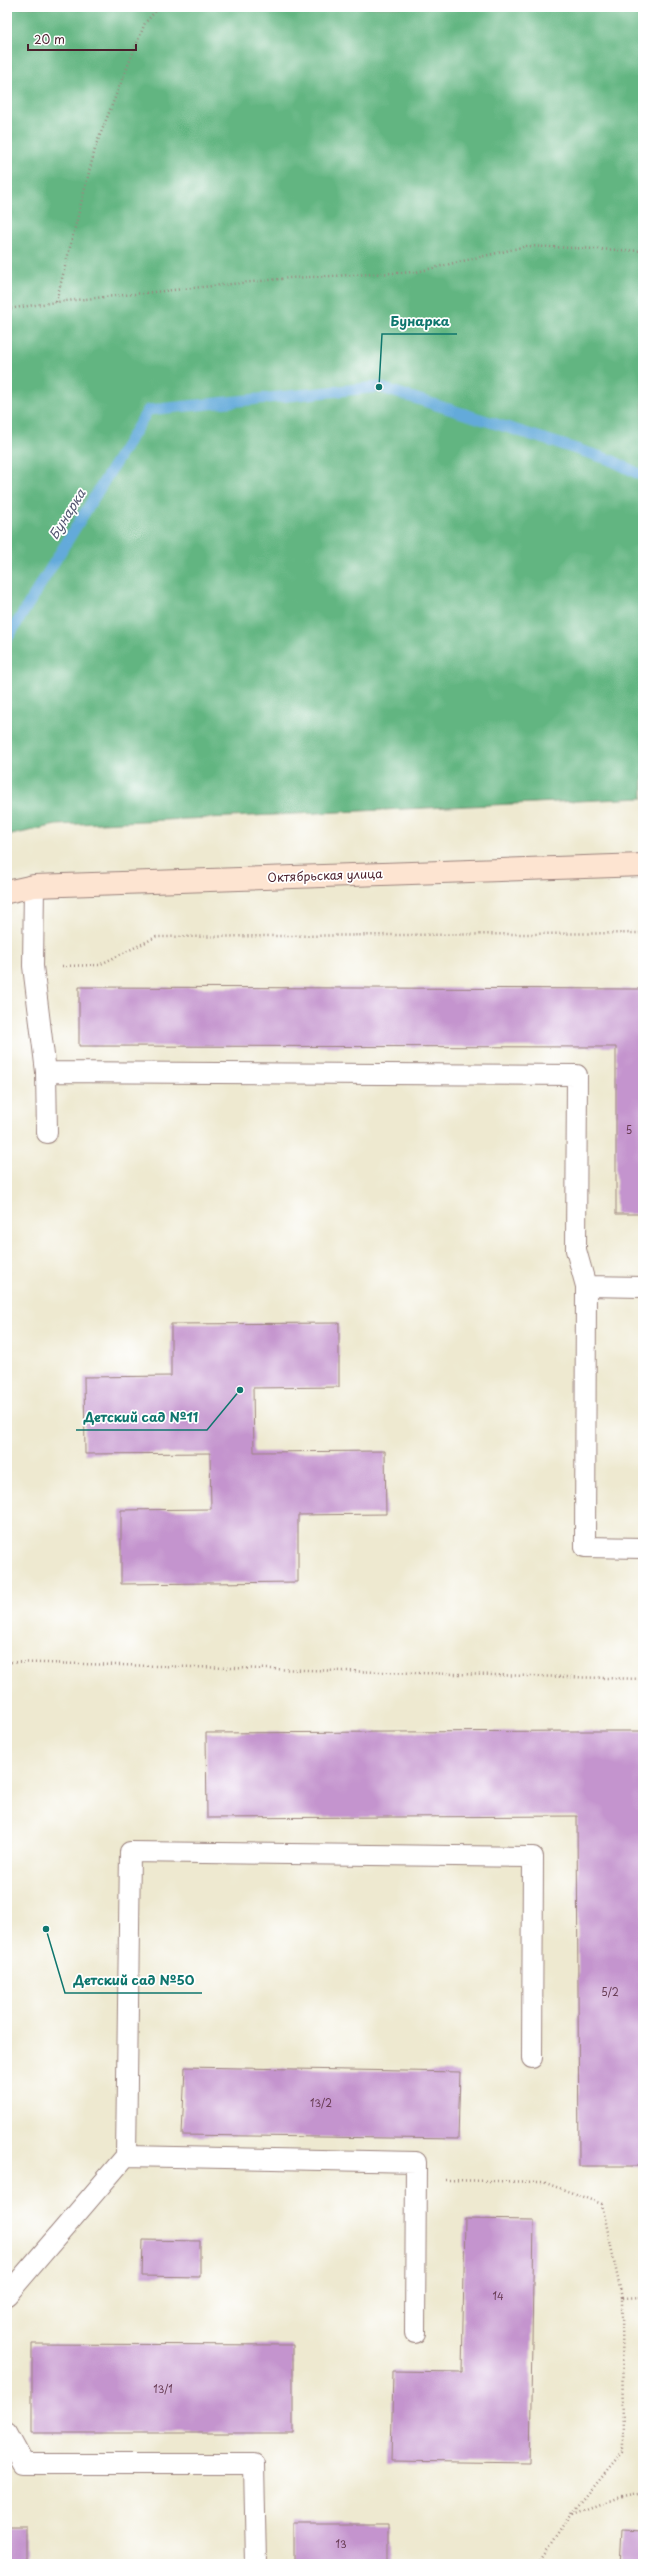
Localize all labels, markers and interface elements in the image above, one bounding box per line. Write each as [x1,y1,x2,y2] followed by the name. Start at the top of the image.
[28,26,136,52] scale bar
[34,30,65,48] text: 20 m
[382,309,457,334] callout: Бунарка
[390,311,450,330] text: Бунарка
[44,484,90,543] water label: Бунарка
[267,864,383,886] street label: Октябрьская улица
[626,1122,632,1137] house number: 5
[76,1405,207,1430] callout: Детский сад №11
[83,1407,199,1426] text: Детский сад №11
[65,1968,202,1993] callout: Детский сад №50
[73,1970,195,1989] text: Детский сад №50
[601,1984,619,1999] house number: 5/2
[310,2095,332,2110] house number: 13/2
[492,2288,504,2303] house number: 14
[153,2381,173,2396] house number: 13/1
[335,2536,347,2551] house number: 13

